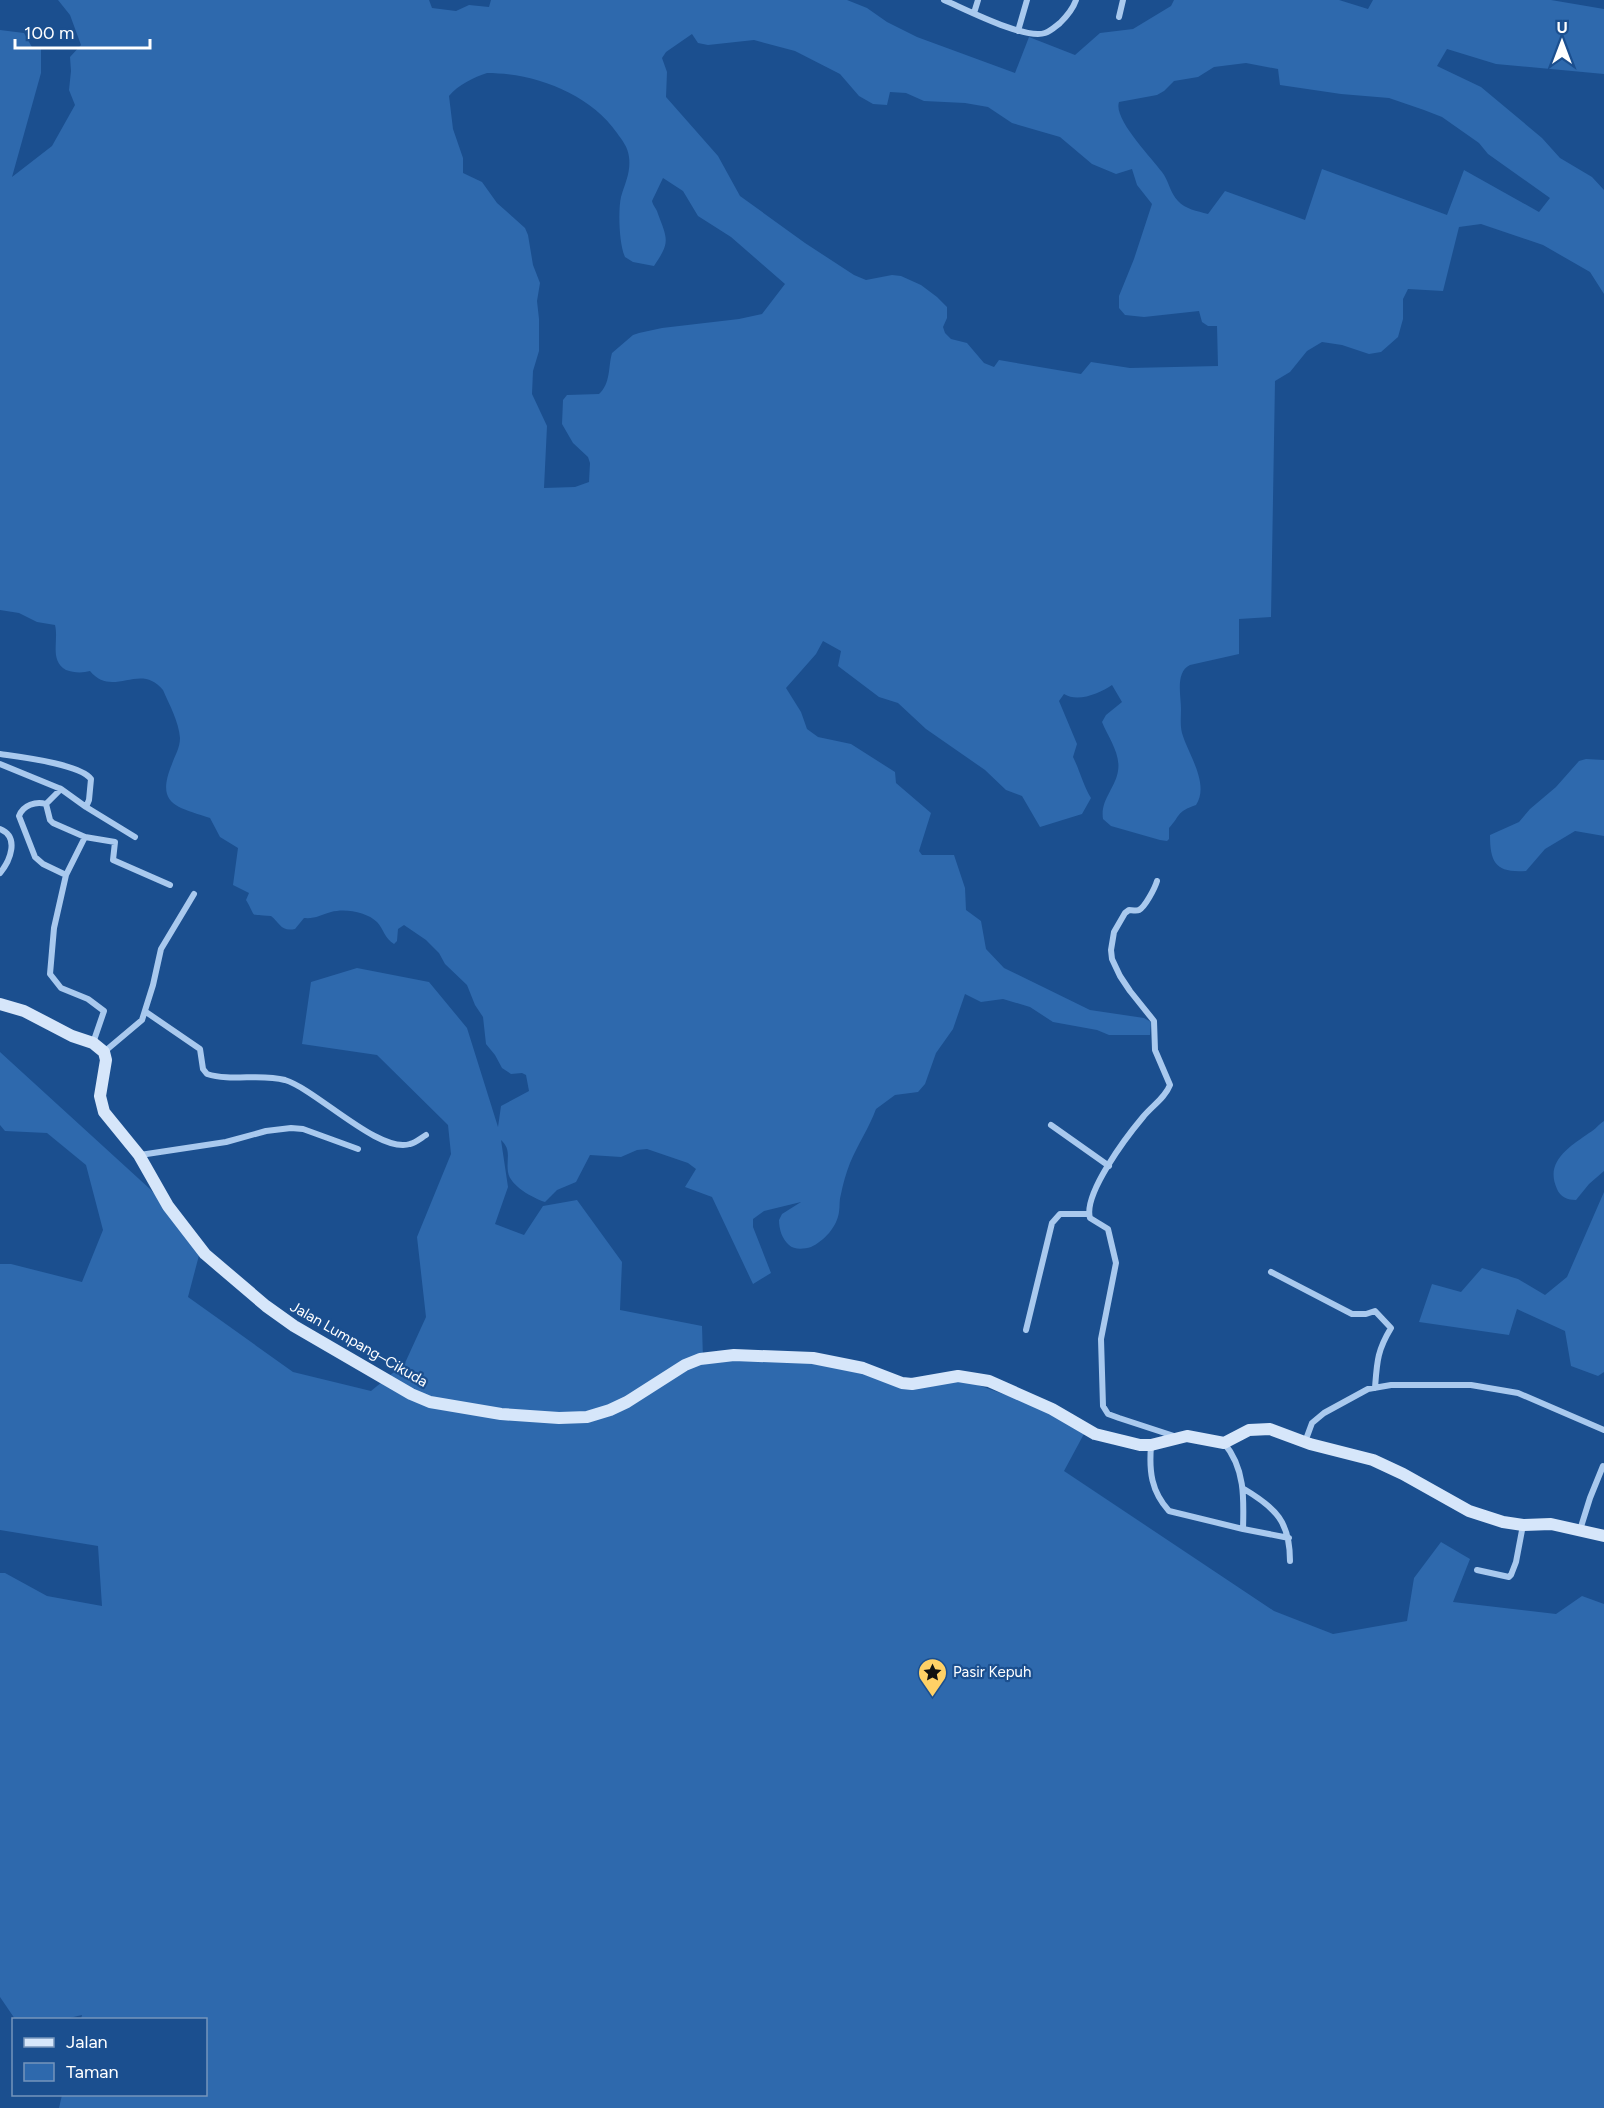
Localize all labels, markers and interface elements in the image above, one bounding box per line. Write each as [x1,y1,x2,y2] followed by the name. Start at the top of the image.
[15,12,150,50] scale bar
[1532,12,1592,72] north arrow
[1556,18,1568,37] text: U
[24,22,74,44] text: 100 m
[287,1297,431,1391] street label: Jalan Lumpang–Cikuda
[916,1656,948,1698] place icon: Pasir Kepuh
[953,1663,1031,1681] place label: Pasir Kepuh
[12,2018,207,2096] legend
[66,2031,108,2053] text: Jalan
[66,2061,119,2083] text: Taman

